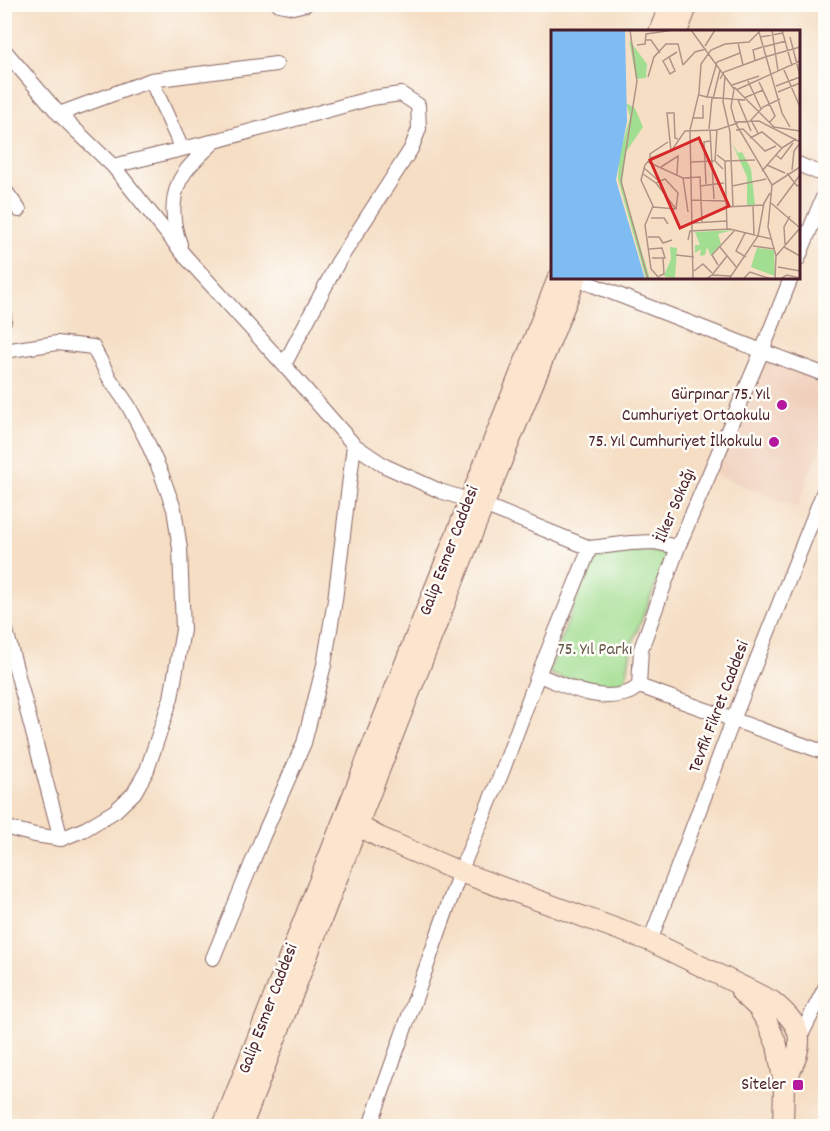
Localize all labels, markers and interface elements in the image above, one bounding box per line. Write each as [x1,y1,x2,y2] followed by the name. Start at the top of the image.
[551,30,800,279] inset map
[622,383,771,429] place label: Gürpınar 75. Yıl Cumhuriyet Ortaokulu
[775,398,789,412] marker: Gürpınar 75. Yıl Cumhuriyet Ortaokulu
[588,430,762,455] place label: 75. Yıl Cumhuriyet İlkokulu
[767,435,781,449] marker: 75. Yıl Cumhuriyet İlkokulu
[649,465,703,547] street label: İlker Sokağı
[414,482,486,620] street label: Galip Esmer Caddesi
[683,637,757,777] street label: Tevfik Fikret Caddesi
[558,638,632,663] park label: 75. Yıl Parkı
[233,940,305,1078] street label: Galip Esmer Caddesi
[741,1073,786,1098] place label: Siteler
[791,1078,805,1092] marker: Siteler

